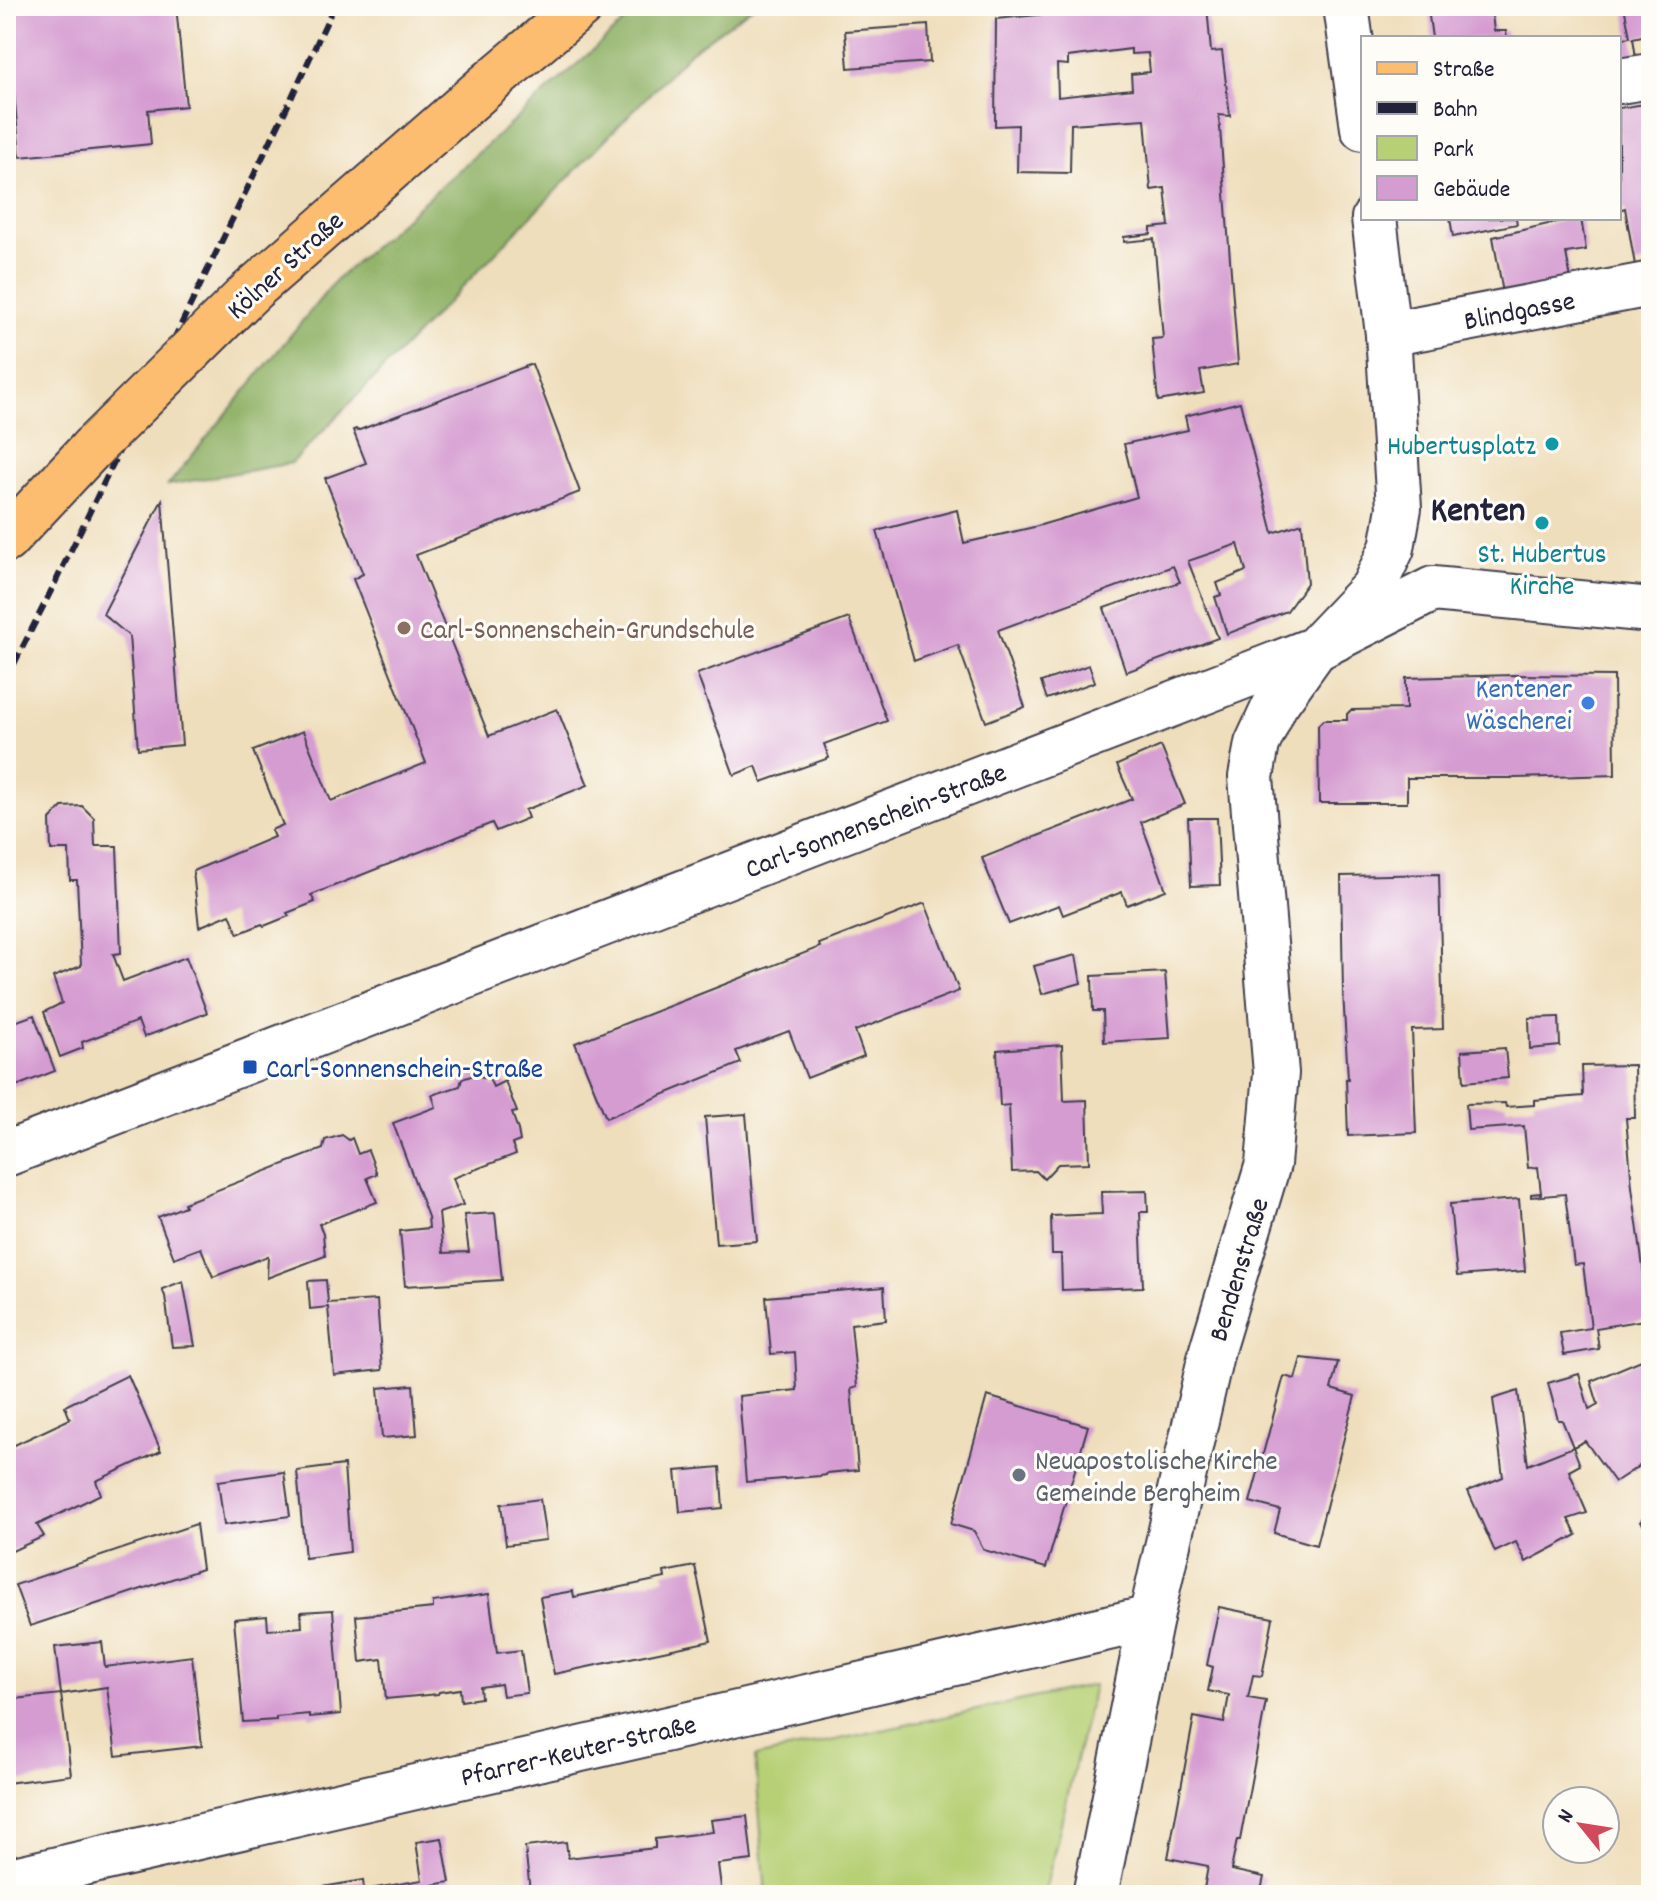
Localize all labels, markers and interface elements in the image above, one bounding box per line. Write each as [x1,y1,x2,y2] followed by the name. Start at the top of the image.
[1361,36,1621,220] legend
[1433,54,1495,88] text: Straße
[1433,94,1478,128] text: Bahn
[1433,134,1474,168] text: Park
[1433,174,1510,208] text: Gebäude
[220,204,355,331] street label: Kölner Straße
[1461,284,1579,344] street label: Blindgasse
[1387,429,1536,469] place label: Hubertusplatz
[1543,435,1561,453] marker: Hubertusplatz
[1431,487,1525,539] district label: Kenten
[1533,514,1551,532] marker: St. Hubertus Kirche
[1477,537,1607,609] place label: St. Hubertus Kirche
[420,613,755,653] place label: Carl-Sonnenschein-Grundschule
[395,619,413,637] marker: Carl-Sonnenschein-Grundschule
[1466,672,1573,744] place label: Kentener Wäscherei
[1579,694,1597,712] marker: Kentener Wäscherei
[740,755,1013,892] street label: Carl-Sonnenschein-Straße
[266,1052,543,1092] place label: Carl-Sonnenschein-Straße
[241,1058,259,1076] marker: Carl-Sonnenschein-Straße
[1201,1194,1283,1347] street label: Bendenstraße
[1035,1444,1278,1516] place label: Neuapostolische Kirche Gemeinde Bergheim
[1010,1466,1028,1484] marker: Neuapostolische Kirche Gemeinde Bergheim
[457,1707,701,1800] street label: Pfarrer-Keuter-Straße
[1541,1785,1621,1865] north arrow
[1551,1804,1583,1829] text: N

